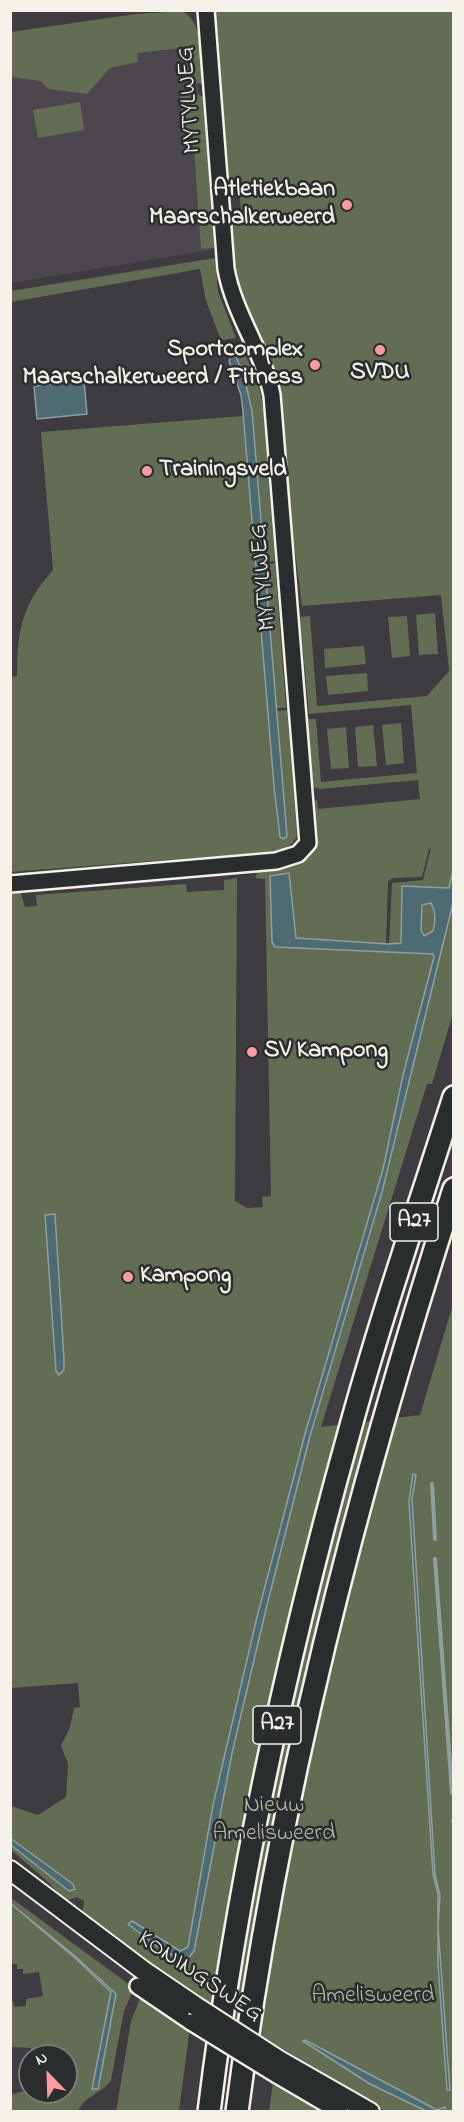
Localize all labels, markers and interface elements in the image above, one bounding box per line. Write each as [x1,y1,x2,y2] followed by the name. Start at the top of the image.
[173,45,209,155] street label: MYTYLWEG
[149,177,335,233] place label: Atletiekbaan Maarschalkerweerd
[340,198,354,212] marker: Atletiekbaan Maarschalkerweerd
[23,337,303,393] place label: Sportcomplex Maarschalkerweerd / Fitness
[373,343,387,357] marker: SVDU
[308,358,322,372] marker: Sportcomplex Maarschalkerweerd / Fitness
[350,360,410,388] place label: SVDU
[159,457,287,485] place label: Trainingsveld
[140,464,154,478] marker: Trainingsveld
[246,522,284,632] street label: MYTYLWEG
[264,1038,388,1066] place label: SV Kampong
[245,1045,259,1059] marker: SV Kampong
[390,1203,438,1241] road number: A27
[140,1263,231,1291] place label: Kampong
[121,1270,135,1284] marker: Kampong
[253,1706,301,1744] road number: A27
[213,1793,335,1849] park label: Nieuw Amelisweerd
[131,1926,267,2030] street label: KONINGSWEG
[312,1983,434,2011] park label: Amelisweerd
[18,2044,78,2104] north arrow
[32,2046,51,2072] text: N

